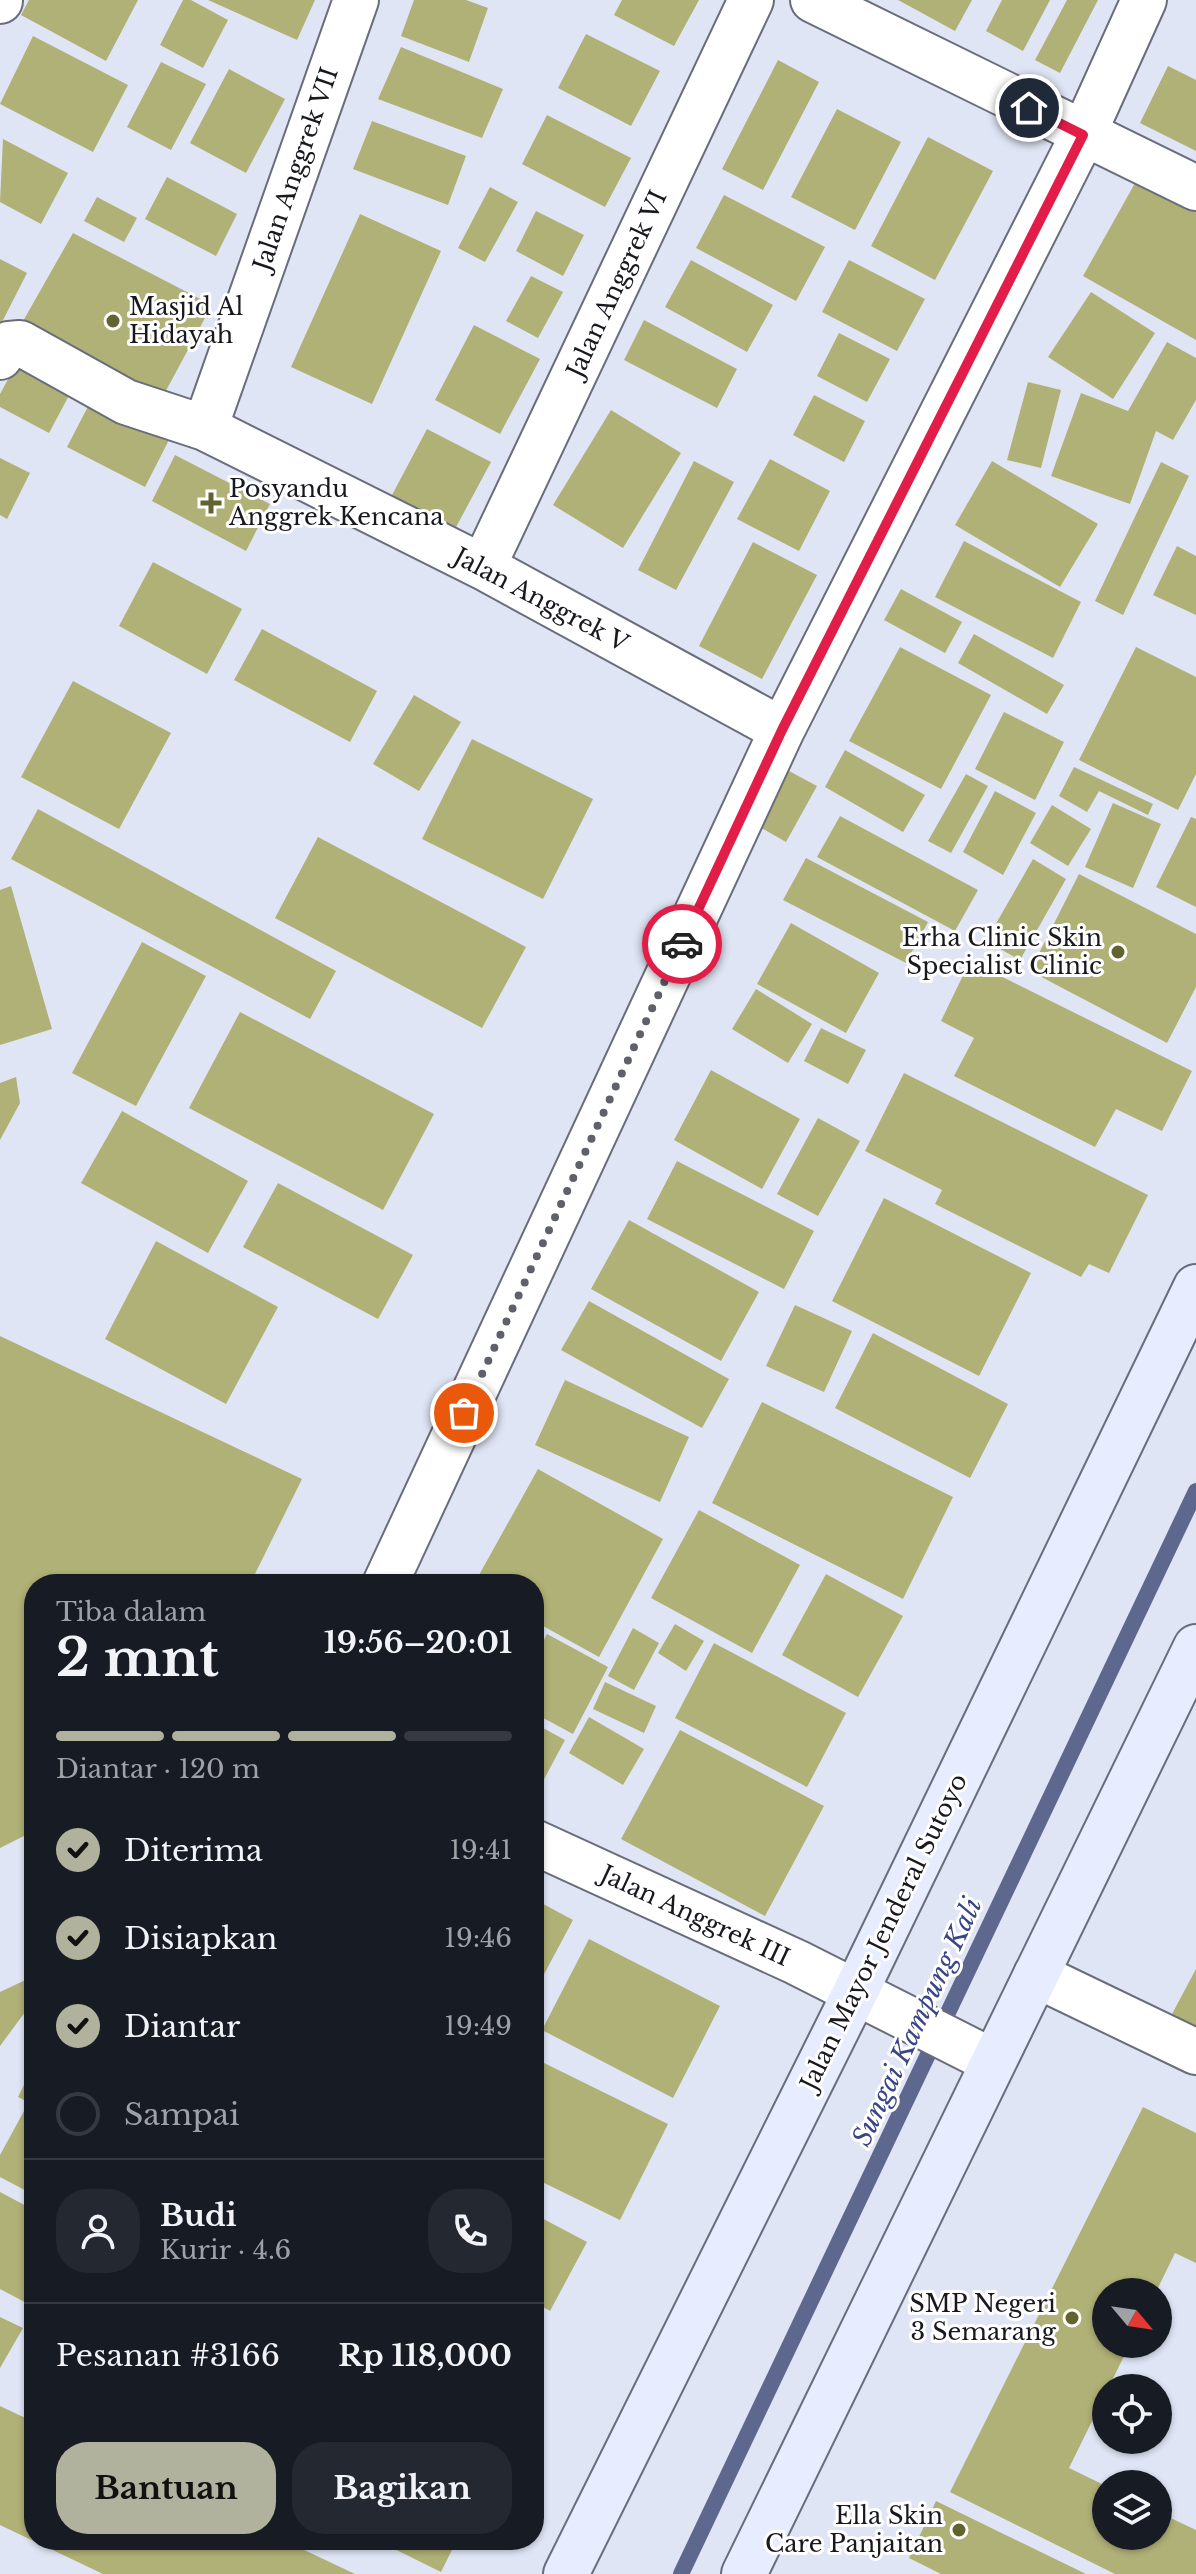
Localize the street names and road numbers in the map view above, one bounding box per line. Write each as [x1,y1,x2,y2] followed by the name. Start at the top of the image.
[246,63,344,277] street label: Jalan Anggrek VII
[559,185,673,385] street label: Jalan Anggrek VI
[446,540,634,658] street label: Jalan Anggrek V
[793,1769,973,2097] street label: Jalan Mayor Jenderal Sutoyo
[593,1858,794,1972] street label: Jalan Anggrek III

